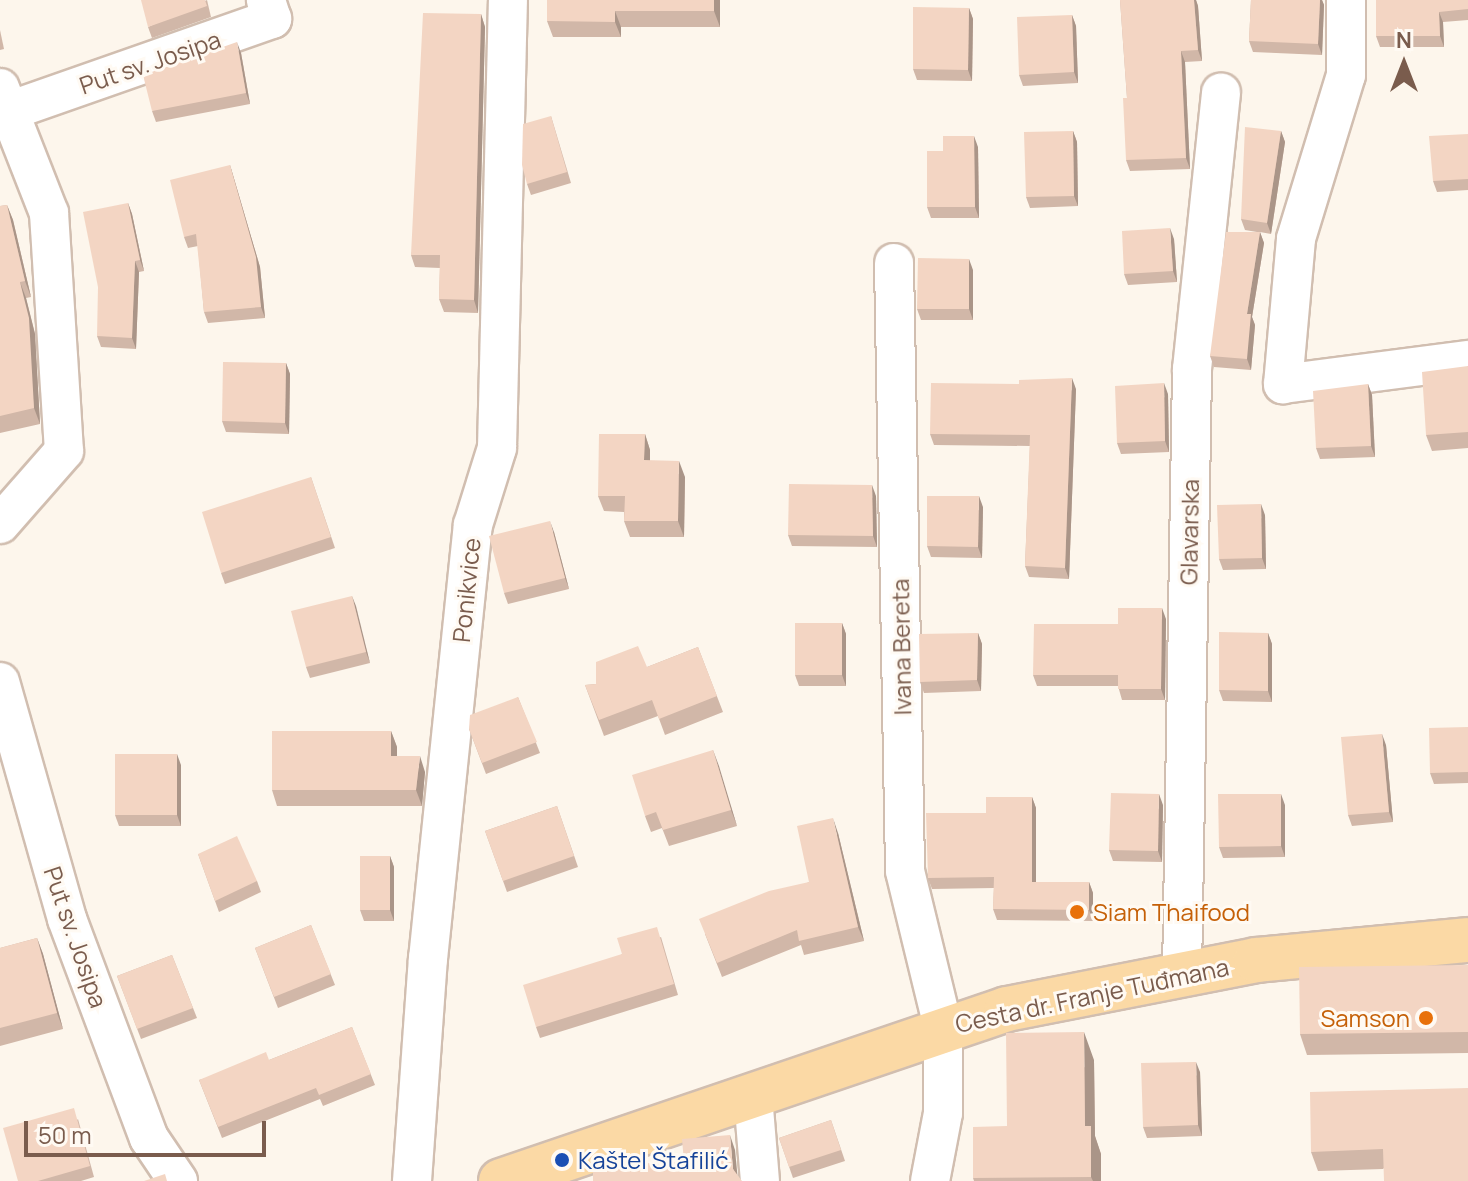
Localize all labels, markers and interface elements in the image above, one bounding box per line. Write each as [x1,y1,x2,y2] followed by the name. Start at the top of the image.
[76,24,224,100] street label: Put sv. Josipa
[1364,24,1444,104] north arrow
[1396,25,1412,55] text: N
[1174,479,1204,585] street label: Glavarska
[446,536,486,644] street label: Ponikvice
[885,578,917,716] street label: Ivana Bereta
[38,863,114,1011] street label: Put sv. Josipa
[1093,898,1250,926] place label: Siam Thaifood
[1068,903,1086,921] marker: Siam Thaifood
[953,952,1231,1038] street label: Cesta dr. Franje Tuđmana
[1320,1004,1410,1032] place label: Samson
[1417,1009,1435,1027] marker: Samson
[28,1105,270,1155] scale bar
[38,1118,92,1151] text: 50 m
[578,1146,728,1174] place label: Kaštel Štafilić
[553,1151,571,1169] marker: Kaštel Štafilić

